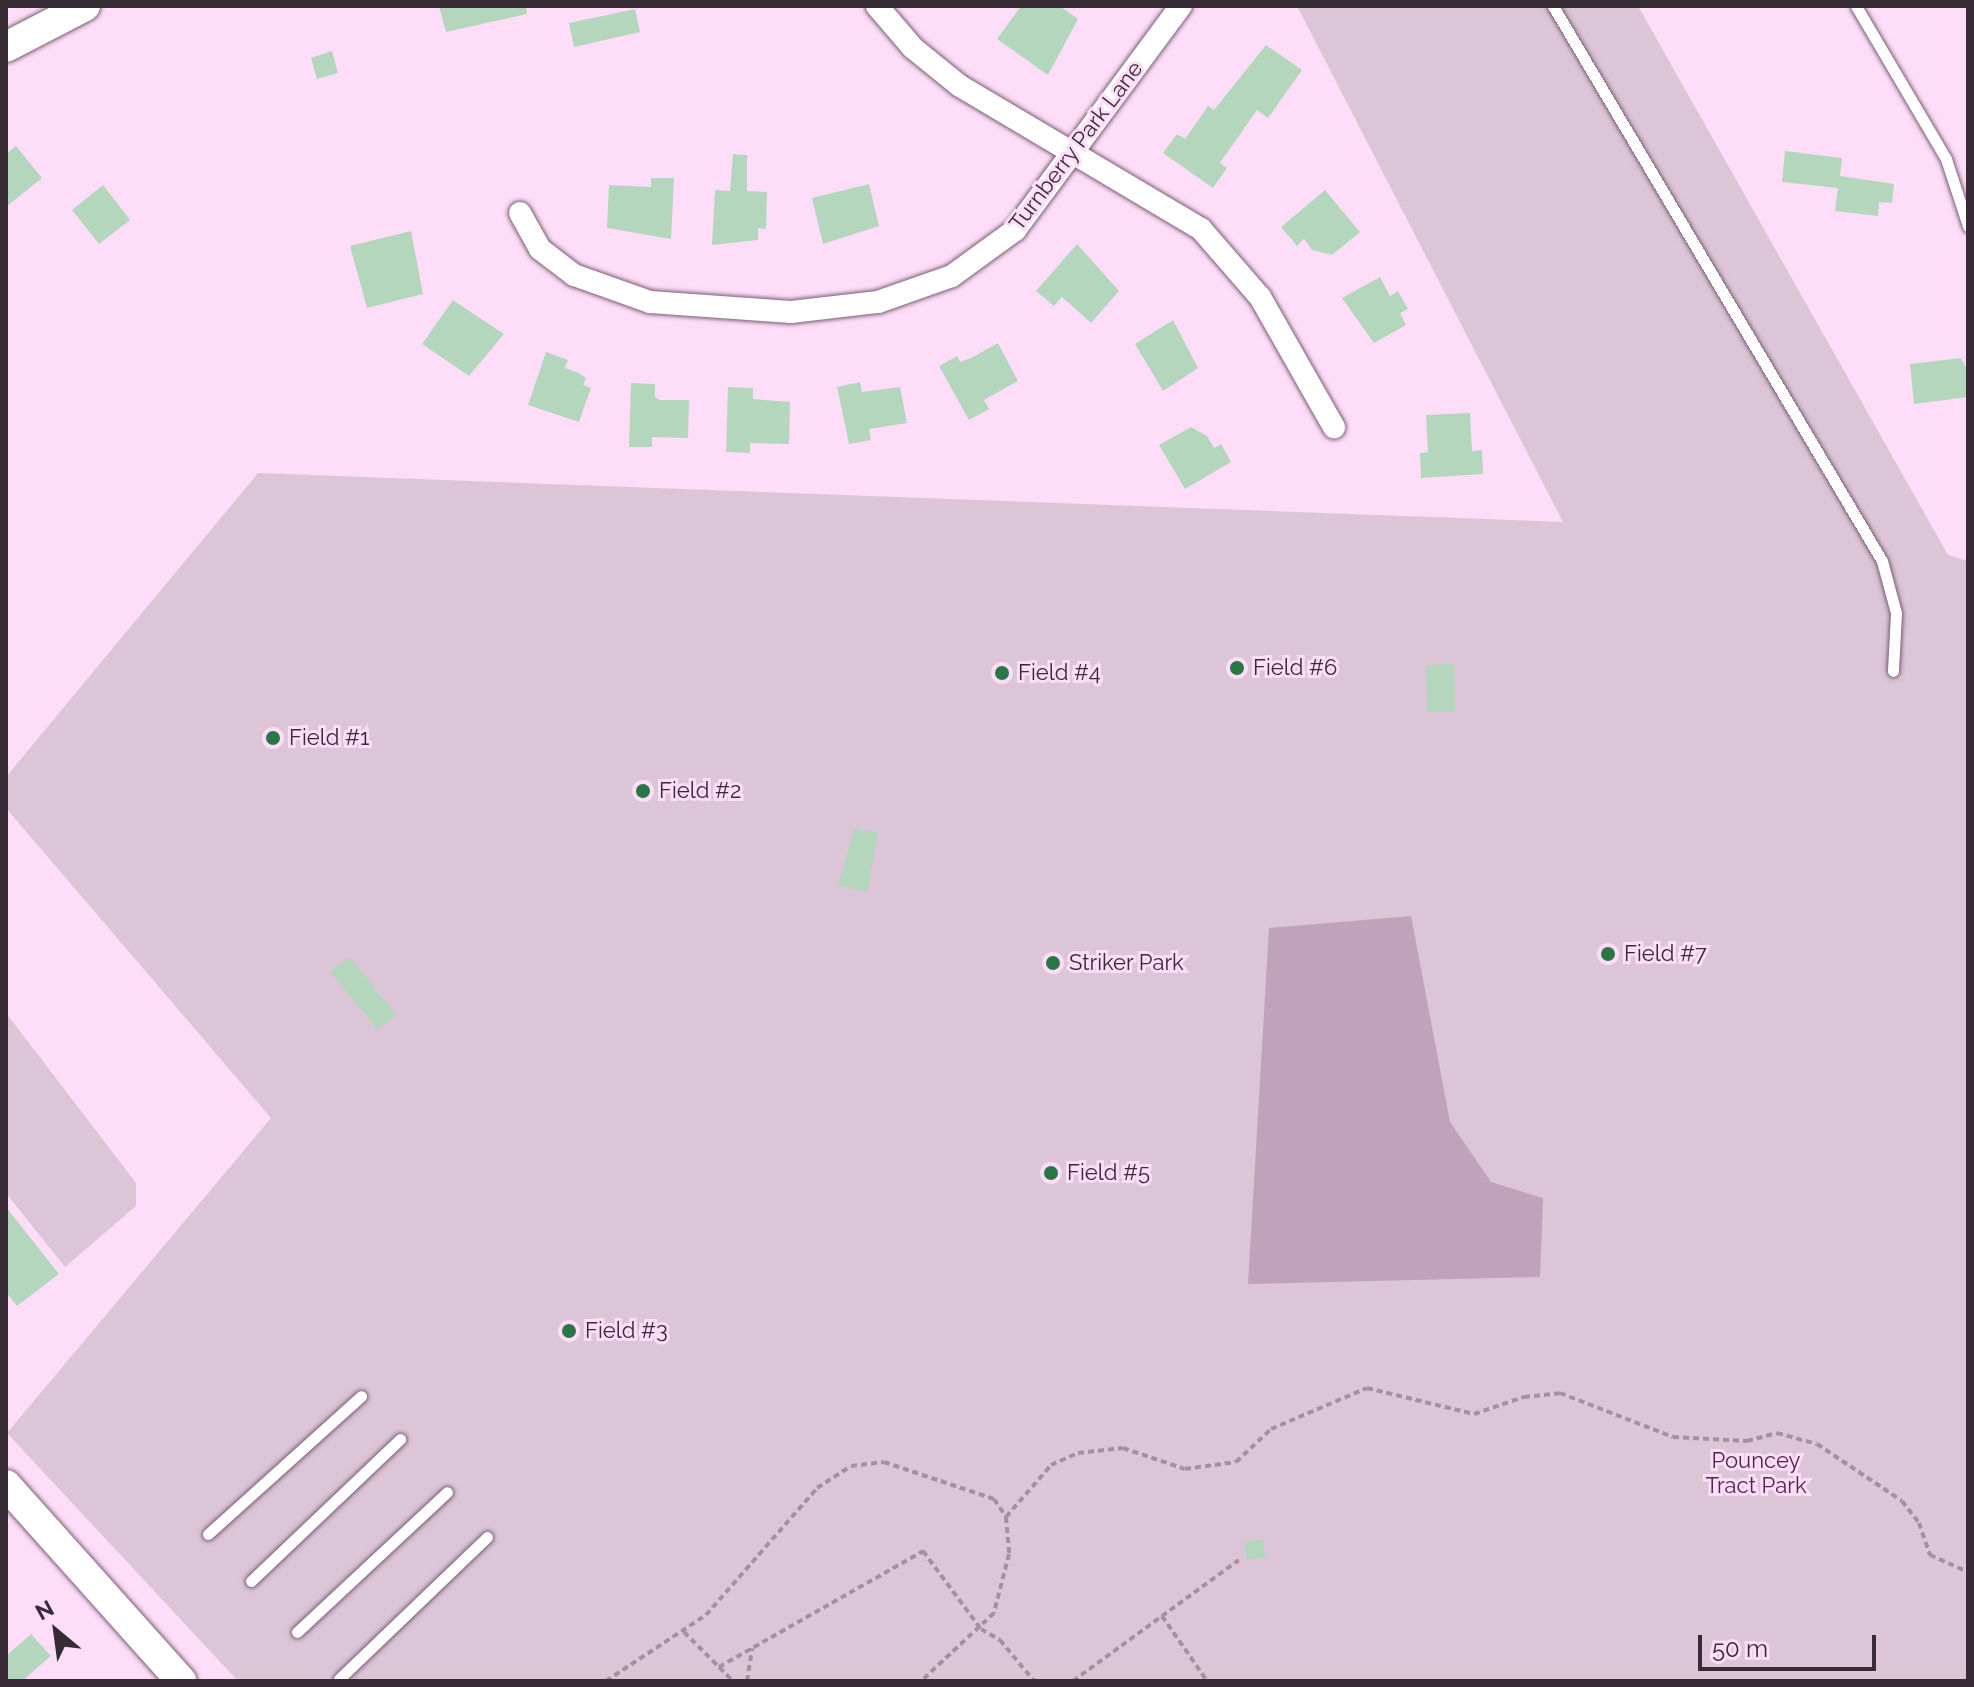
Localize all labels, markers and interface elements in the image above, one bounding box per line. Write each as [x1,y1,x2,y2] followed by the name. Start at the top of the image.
[1004,56,1148,236] street label: Turnberry Park Lane
[1253,655,1337,681] place label: Field #6
[1228,659,1246,677] marker: Field #6
[1018,660,1101,686] place label: Field #4
[993,664,1011,682] marker: Field #4
[289,725,369,751] place label: Field #1
[264,729,282,747] marker: Field #1
[659,778,741,804] place label: Field #2
[634,782,652,800] marker: Field #2
[1624,941,1707,967] place label: Field #7
[1599,945,1617,963] marker: Field #7
[1069,950,1184,976] place label: Striker Park
[1044,954,1062,972] marker: Striker Park
[1067,1160,1150,1186] place label: Field #5
[1042,1164,1060,1182] marker: Field #5
[585,1318,668,1344] place label: Field #3
[560,1322,578,1340] marker: Field #3
[1705,1447,1807,1498] park label: Pouncey Tract Park
[16,1591,96,1671] north arrow
[31,1595,58,1625] text: N
[1702,1619,1880,1669] scale bar
[1712,1634,1768,1663] text: 50 m

